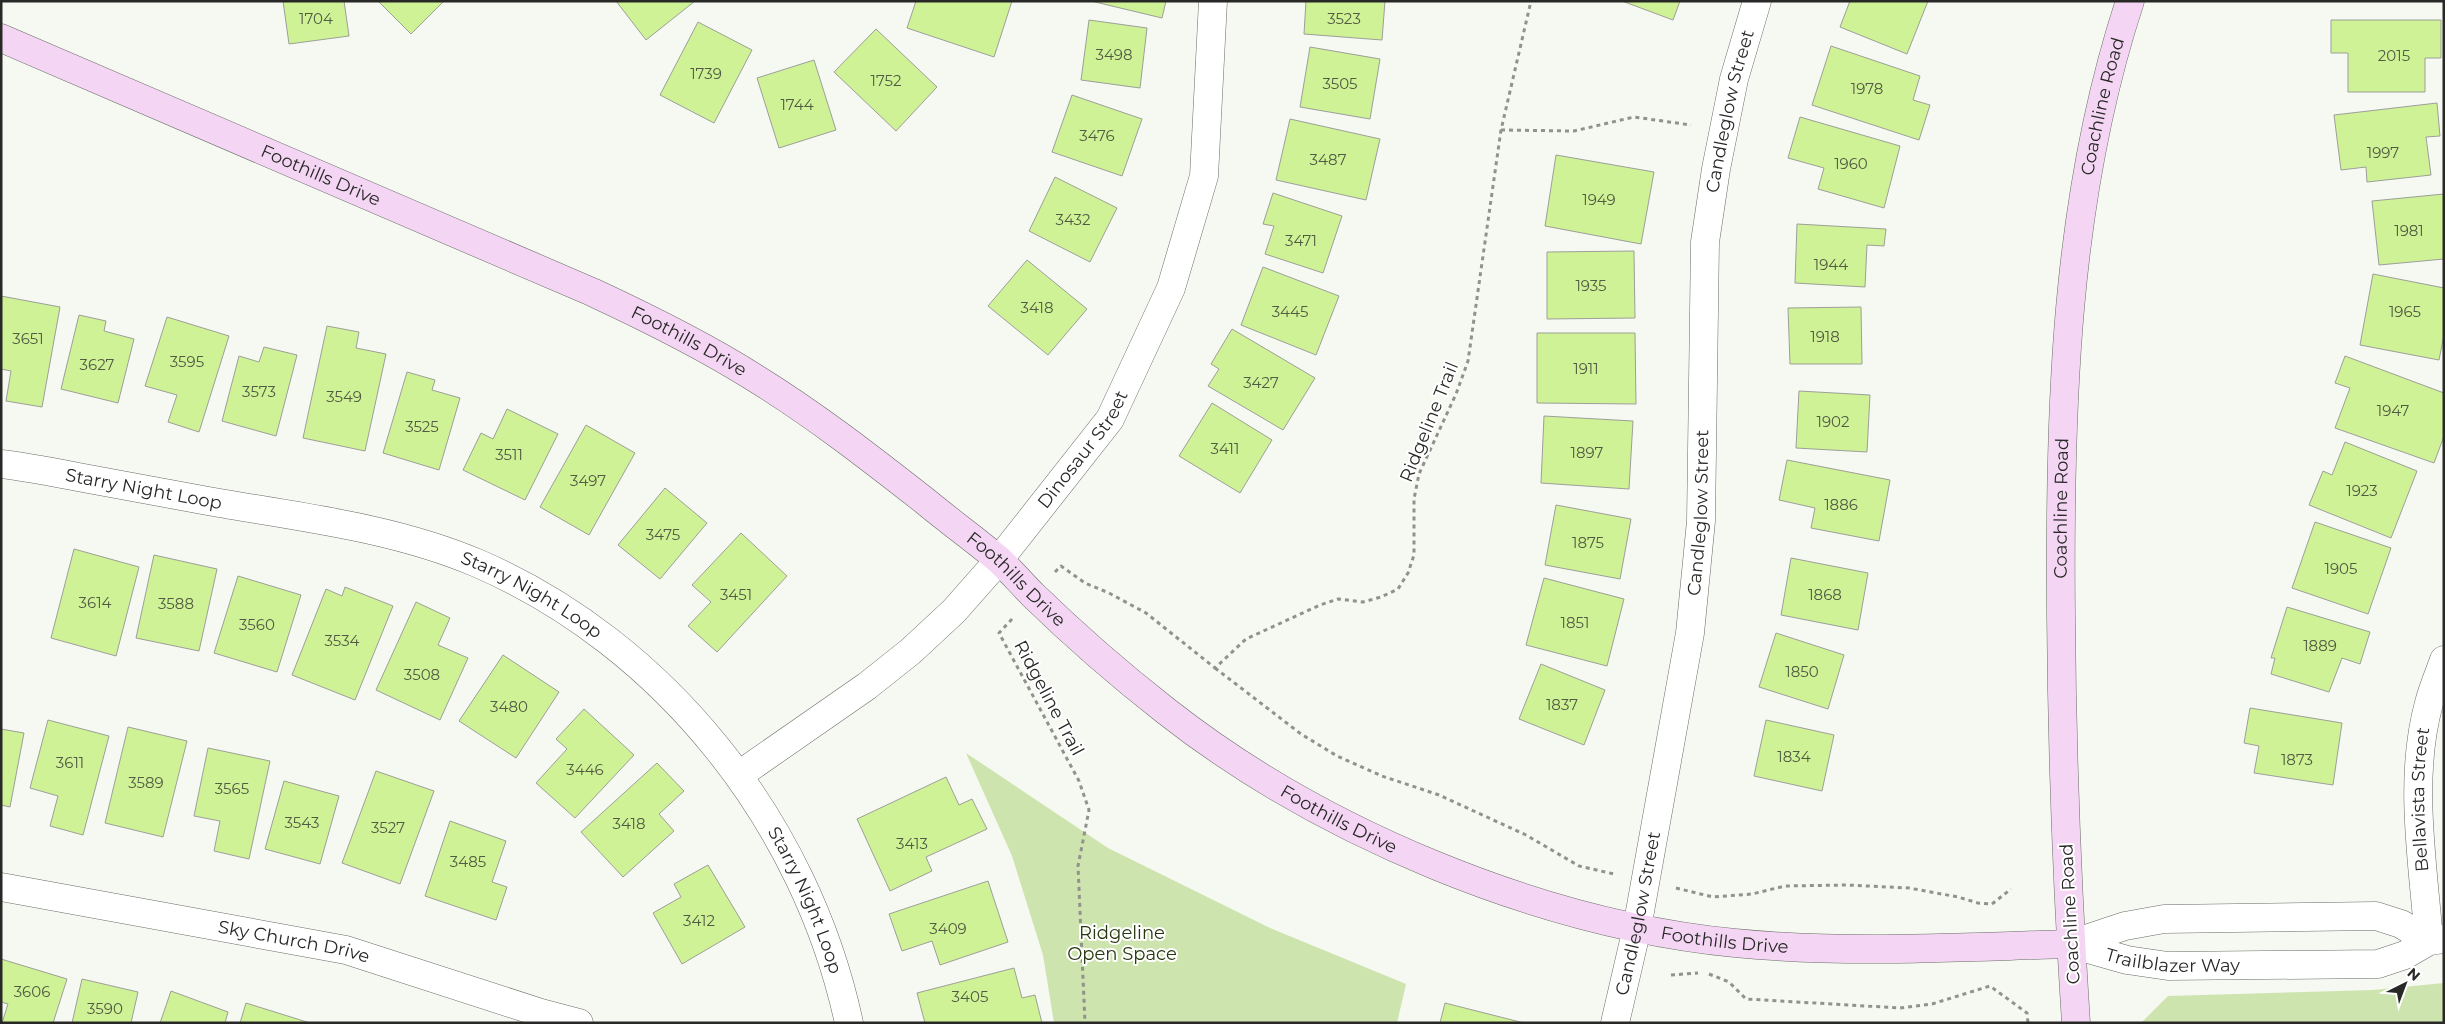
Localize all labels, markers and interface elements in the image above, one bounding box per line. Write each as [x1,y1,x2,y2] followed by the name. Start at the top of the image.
[299,9,333,28] house number: 1704
[1327,9,1361,28] house number: 3523
[1702,27,1759,194] street label: Candleglow Street
[2076,35,2129,177] street label: Coachline Road
[1096,45,1132,64] house number: 3498
[2378,46,2410,65] house number: 2015
[690,64,722,83] house number: 1739
[871,71,901,90] house number: 1752
[1322,74,1358,93] house number: 3505
[1851,79,1883,98] house number: 1978
[780,95,814,114] house number: 1744
[1079,126,1115,145] house number: 3476
[257,140,384,211] street label: Foothills Drive
[2367,143,2399,162] house number: 1997
[1310,150,1347,169] house number: 3487
[1834,154,1868,173] house number: 1960
[1582,190,1616,209] house number: 1949
[1055,210,1091,229] house number: 3432
[2394,221,2424,240] house number: 1981
[1285,231,1317,250] house number: 3471
[1814,255,1848,274] house number: 1944
[1575,276,1607,295] house number: 1935
[1021,298,1054,317] house number: 3418
[627,301,751,381] street label: Foothills Drive
[1272,302,1308,321] house number: 3445
[2389,302,2421,321] house number: 1965
[1810,327,1840,346] house number: 1918
[12,329,44,348] house number: 3651
[170,352,204,371] house number: 3595
[80,355,115,374] house number: 3627
[1395,359,1463,485] street label: Ridgeline Trail
[1573,359,1599,378] house number: 1911
[1243,373,1279,392] house number: 3427
[242,382,276,401] house number: 3573
[326,387,362,406] house number: 3549
[1033,387,1133,513] street label: Dinosaur Street
[2377,401,2409,420] house number: 1947
[1816,412,1850,431] house number: 1902
[405,417,439,436] house number: 3525
[1683,429,1713,597] street label: Candleglow Street
[2050,438,2073,579] street label: Coachline Road
[1211,439,1239,458] house number: 3411
[1571,443,1604,462] house number: 1897
[495,445,523,464] house number: 3511
[64,464,224,514] street label: Starry Night Loop
[570,471,606,490] house number: 3497
[2346,481,2378,500] house number: 1923
[1824,495,1858,514] house number: 1886
[646,525,680,544] house number: 3475
[962,527,1070,631] street label: Foothills Drive
[1572,533,1604,552] house number: 1875
[458,547,606,643] street label: Starry Night Loop
[2325,559,2357,578] house number: 1905
[720,585,752,604] house number: 3451
[1808,585,1842,604] house number: 1868
[79,593,112,612] house number: 3614
[158,594,194,613] house number: 3588
[1561,613,1589,632] house number: 1851
[239,615,275,634] house number: 3560
[324,631,360,650] house number: 3534
[2303,636,2337,655] house number: 1889
[1009,637,1089,759] street label: Ridgeline Trail
[1785,662,1819,681] house number: 1850
[404,665,440,684] house number: 3508
[1546,695,1578,714] house number: 1837
[490,697,528,716] house number: 3480
[2407,726,2434,873] street label: Bellavista Street
[1777,747,1811,766] house number: 1834
[2281,750,2313,769] house number: 1873
[56,753,84,772] house number: 3611
[566,760,604,779] house number: 3446
[128,773,164,792] house number: 3589
[215,779,249,798] house number: 3565
[1276,780,1401,858] street label: Foothills Drive
[285,813,319,832] house number: 3543
[613,814,646,833] house number: 3418
[371,818,405,837] house number: 3527
[763,823,847,976] street label: Starry Night Loop
[1611,830,1665,998] street label: Candleglow Street
[896,834,928,853] house number: 3413
[2055,843,2085,985] street label: Coachline Road
[450,852,486,871] house number: 3485
[683,911,715,930] house number: 3412
[216,916,373,968] street label: Sky Church Drive
[929,919,967,938] house number: 3409
[1067,922,1177,965] park label: Ridgeline Open Space
[1659,922,1789,958] street label: Foothills Drive
[2103,943,2240,977] street label: Trailblazer Way
[2380,959,2430,1009] north arrow
[2403,964,2424,985] text: N
[14,982,50,1001] house number: 3606
[952,987,988,1006] house number: 3405
[87,999,123,1018] house number: 3590

